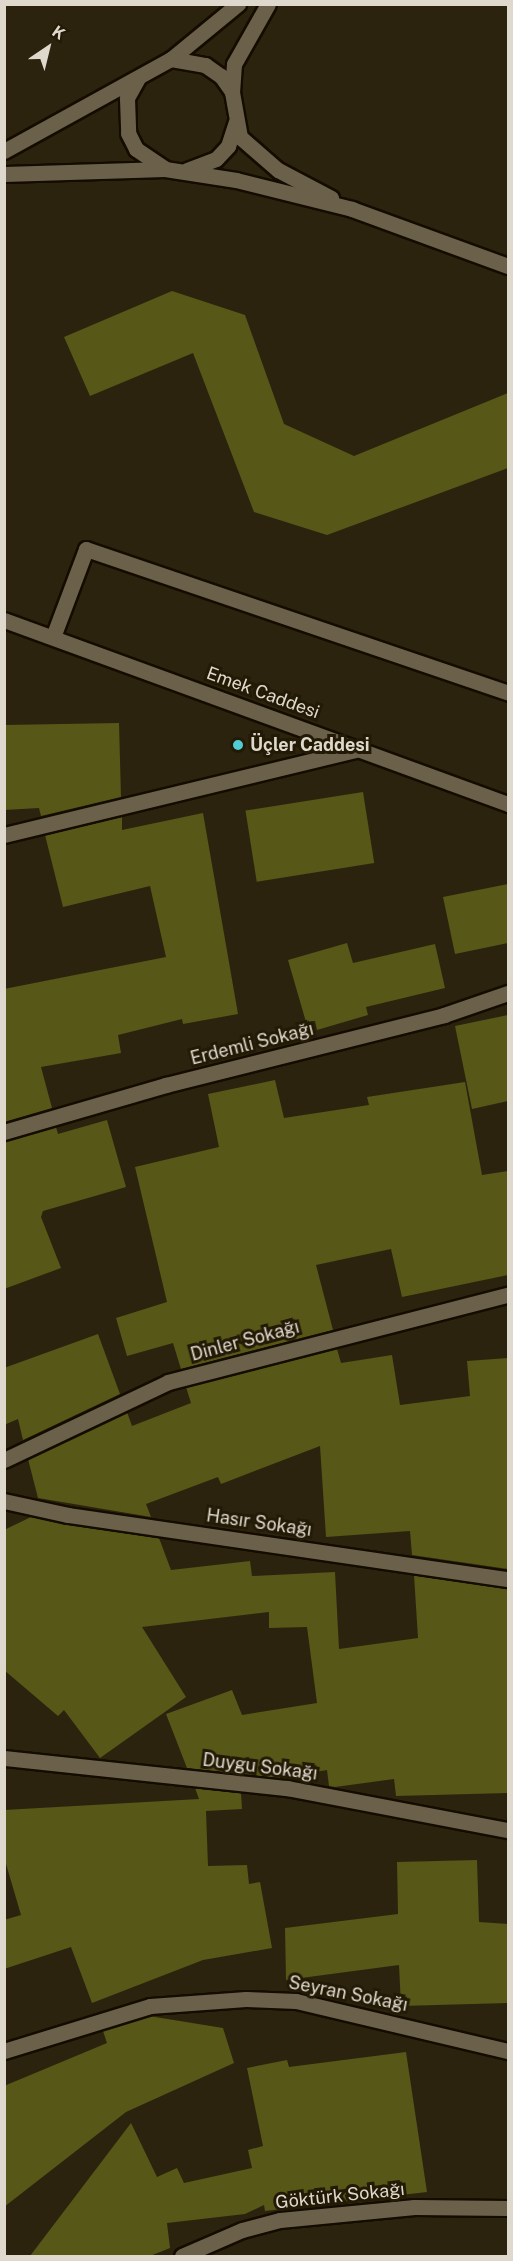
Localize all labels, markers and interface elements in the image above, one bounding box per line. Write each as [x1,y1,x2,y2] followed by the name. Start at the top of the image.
[18,18,78,78] north arrow
[48,22,69,44] text: K
[204,663,322,723] street label: Emek Caddesi
[250,734,370,756] place label: Üçler Caddesi
[231,738,245,752] marker: Üçler Caddesi
[188,1018,316,1070] street label: Erdemli Sokağı
[188,1316,302,1366] street label: Dinler Sokağı
[205,1505,313,1541] street label: Hasır Sokağı
[201,1749,319,1785] street label: Duygu Sokağı
[287,1972,409,2016] street label: Seyran Sokağı
[274,2178,406,2214] street label: Göktürk Sokağı

